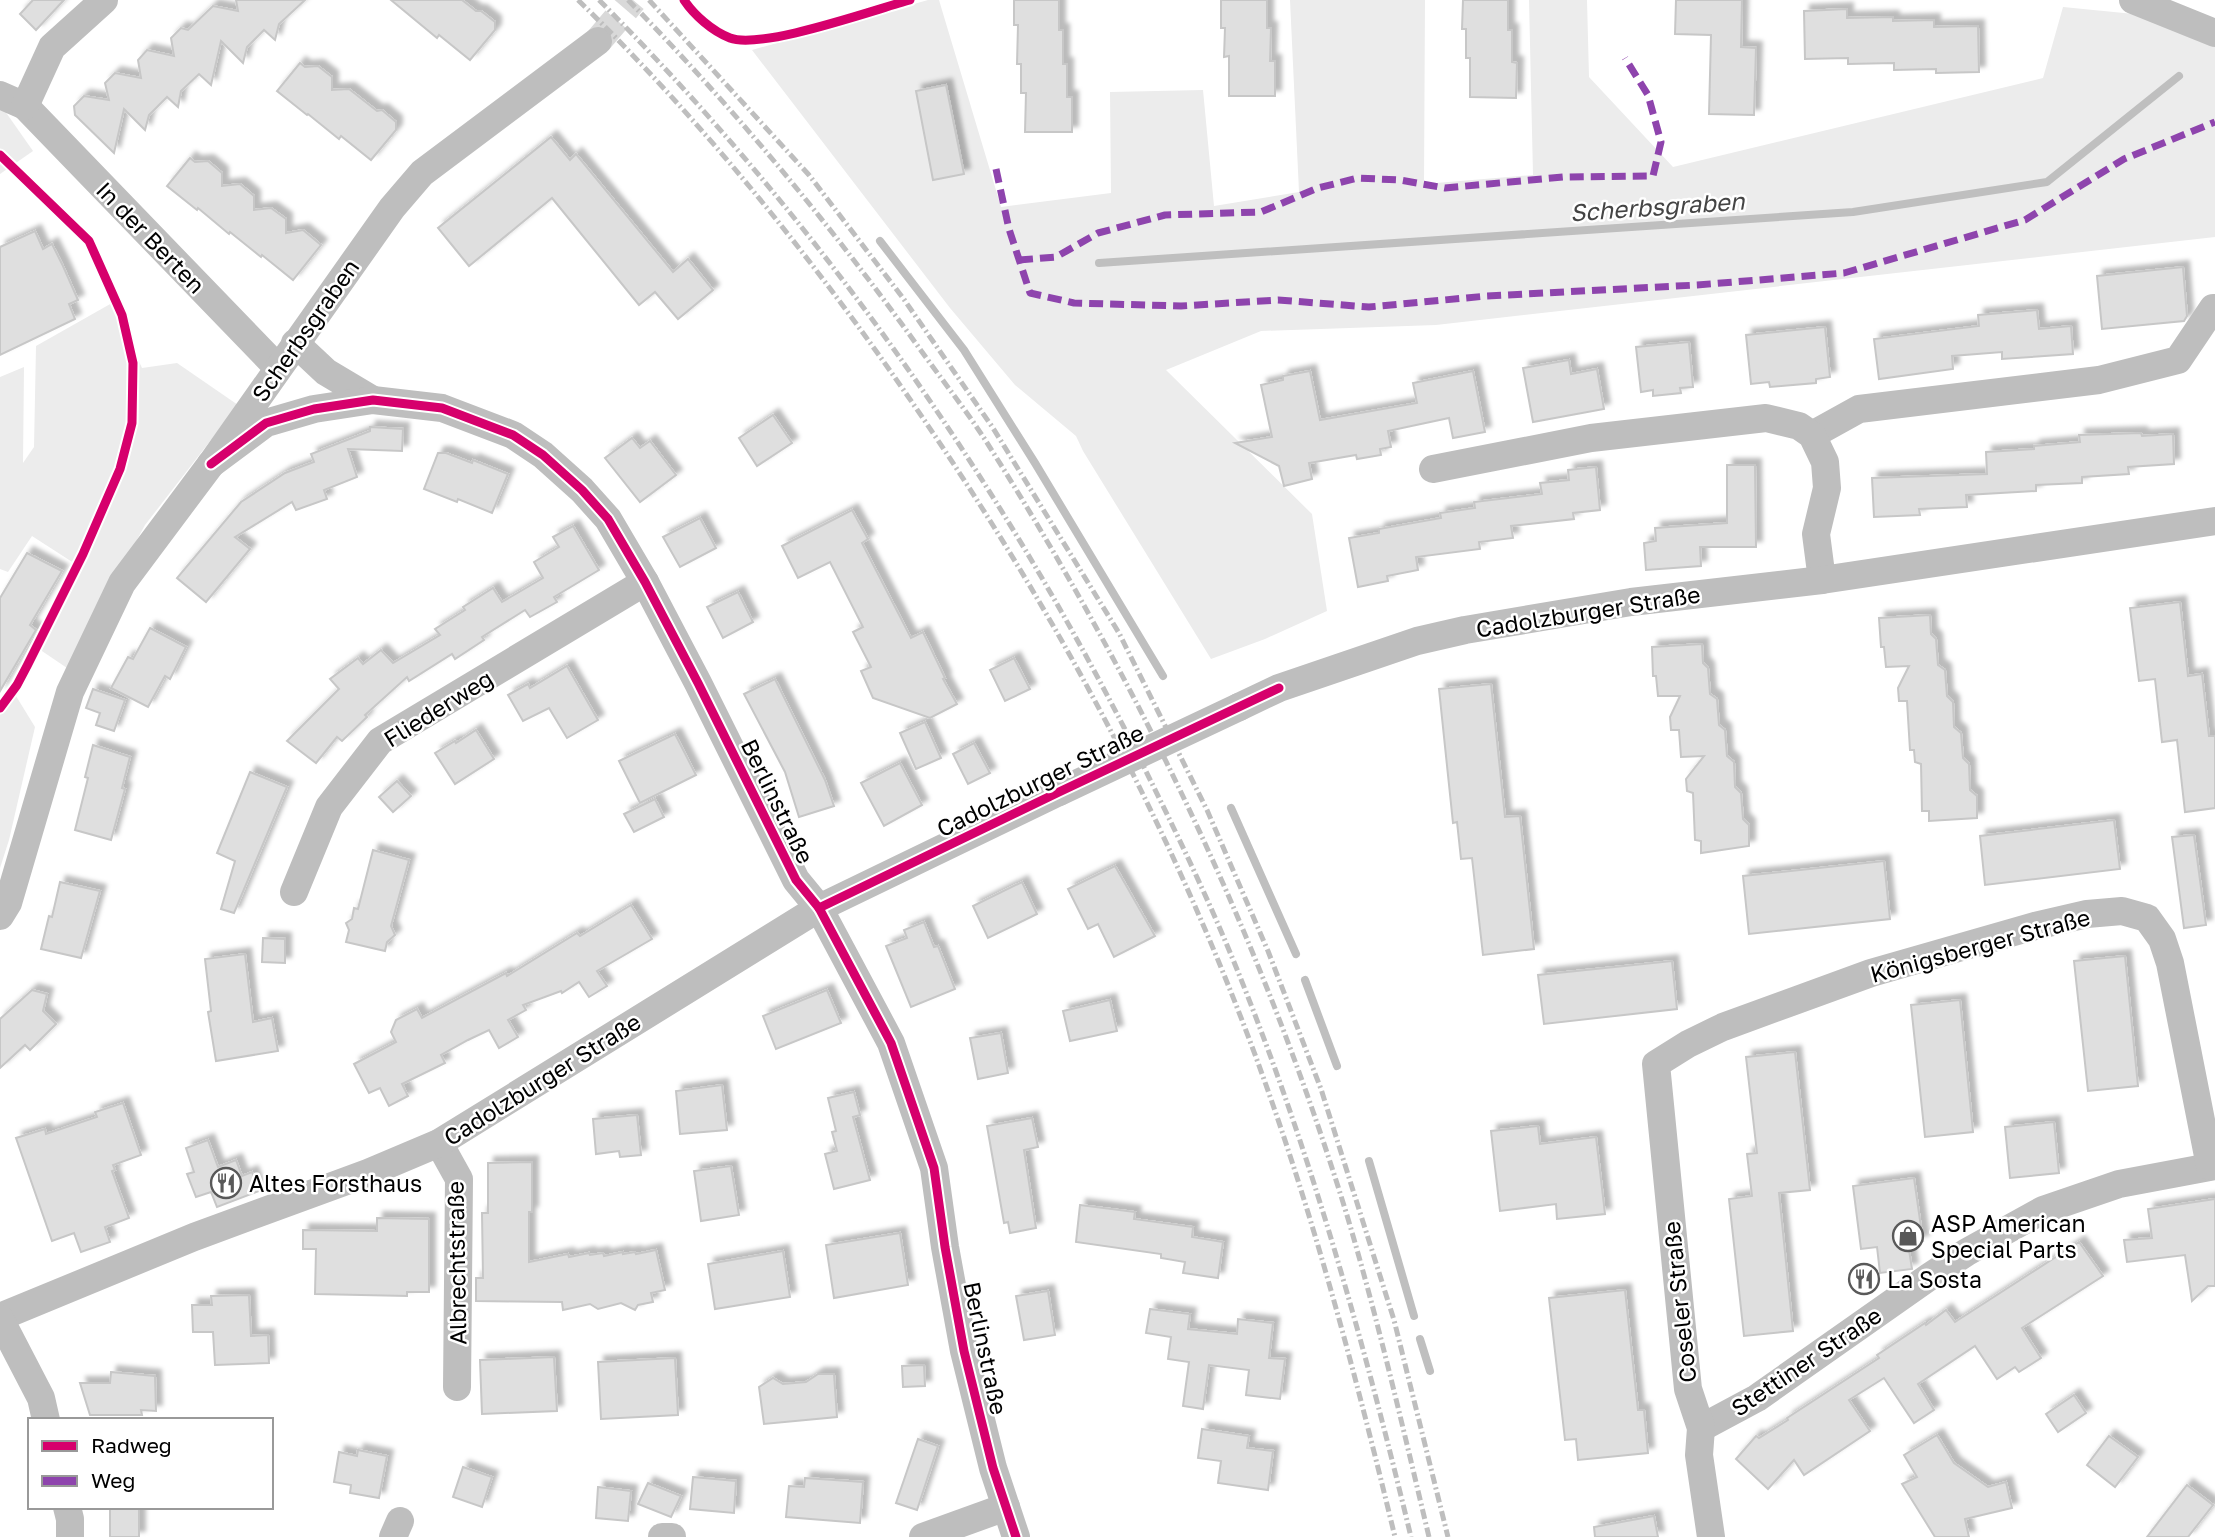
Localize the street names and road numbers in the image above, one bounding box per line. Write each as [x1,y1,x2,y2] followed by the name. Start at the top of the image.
[91,175,211,299] street label: In der Berten
[245,253,365,407] street label: Scherbsgraben
[1474,579,1702,643] street label: Cadolzburger Straße
[378,663,498,753] street label: Fliederweg
[932,718,1148,842] street label: Cadolzburger Straße
[736,734,820,868] street label: Berlinstraße
[1867,902,2093,988] street label: Königsberger Straße
[438,1007,646,1151] street label: Cadolzburger Straße
[441,1181,471,1345] street label: Albrechtstraße
[1657,1220,1701,1384] street label: Coseler Straße
[958,1279,1014,1417] street label: Berlinstraße
[1726,1300,1886,1422] street label: Stettiner Straße

